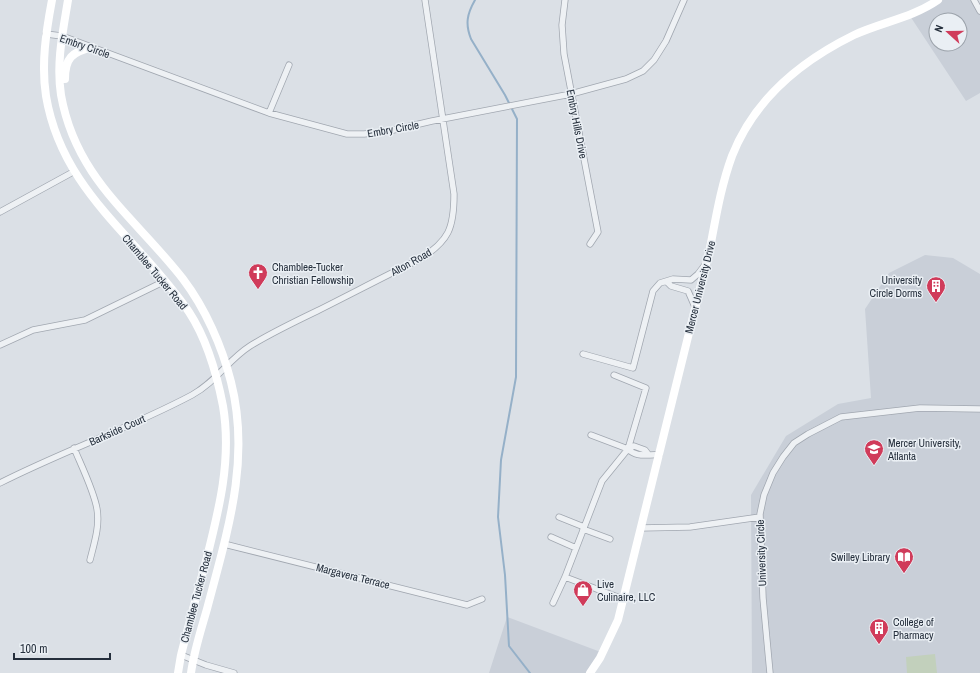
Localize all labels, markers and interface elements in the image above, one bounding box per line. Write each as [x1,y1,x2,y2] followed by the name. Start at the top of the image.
[928,12,968,52] north arrow
[931,23,946,34] text: N
[58,31,112,61] street label: Embry Circle
[563,88,591,160] street label: Embry Hills Drive
[366,118,420,140] street label: Embry Circle
[119,231,191,313] street label: Chamblee Tucker Road
[682,239,718,335] street label: Mercer University Drive
[387,245,434,279] street label: Alton Road
[272,260,354,287] place label: Chamblee-Tucker Christian Fellowship
[247,262,269,290] church icon: Chamblee-Tucker Christian Fellowship
[869,273,922,300] place label: University Circle Dorms
[925,275,947,303] building icon: University Circle Dorms
[87,411,148,449] street label: Barkside Court
[887,436,961,463] place label: Mercer University, Atlanta
[863,438,885,466] school or university icon: Mercer University, Atlanta
[753,519,769,587] street label: University Circle
[893,546,915,574] library icon: Swilley Library
[177,550,215,644] street label: Chamblee Tucker Road
[831,550,890,564] place label: Swilley Library
[315,560,391,592] street label: Margavera Terrace
[597,577,656,604] place label: Live Culinaire, LLC
[572,579,594,607] shop icon: Live Culinaire, LLC
[893,615,934,642] place label: College of Pharmacy
[868,617,890,645] building icon: College of Pharmacy
[14,635,110,661] scale bar
[20,641,47,657] text: 100 m

